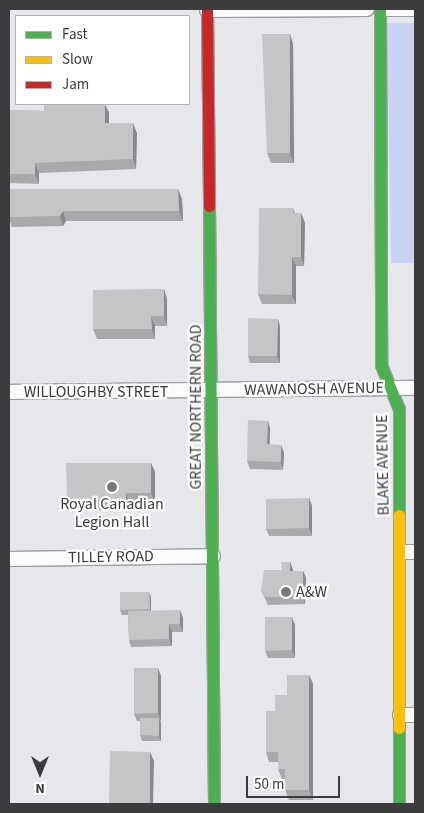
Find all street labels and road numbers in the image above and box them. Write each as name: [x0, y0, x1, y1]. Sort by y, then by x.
street label: GREAT NORTHERN ROAD: [186, 324, 206, 490]
street label: WAWANOSH AVENUE: [244, 378, 384, 400]
street label: WILLOUGHBY STREET: [24, 382, 168, 402]
street label: BLAKE AVENUE: [373, 414, 393, 516]
street label: TILLEY ROAD: [68, 547, 154, 567]

